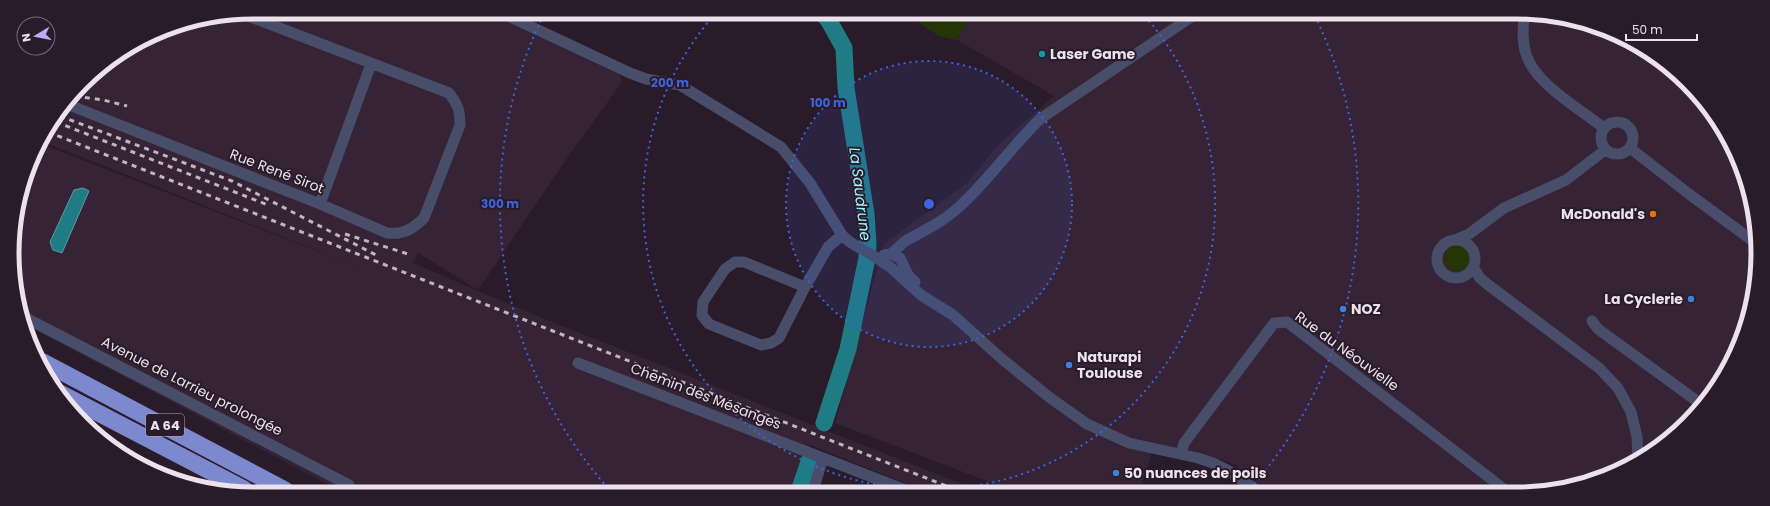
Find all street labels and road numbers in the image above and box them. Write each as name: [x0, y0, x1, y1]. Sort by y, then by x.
street label: Rue René Sirot: [227, 144, 327, 198]
street label: Rue du Néouvielle: [1291, 306, 1403, 396]
street label: Avenue de Larrieu prolongée: [98, 332, 286, 441]
street label: Chemin des Mésanges: [628, 358, 784, 434]
road number: A 64: [146, 414, 184, 436]

